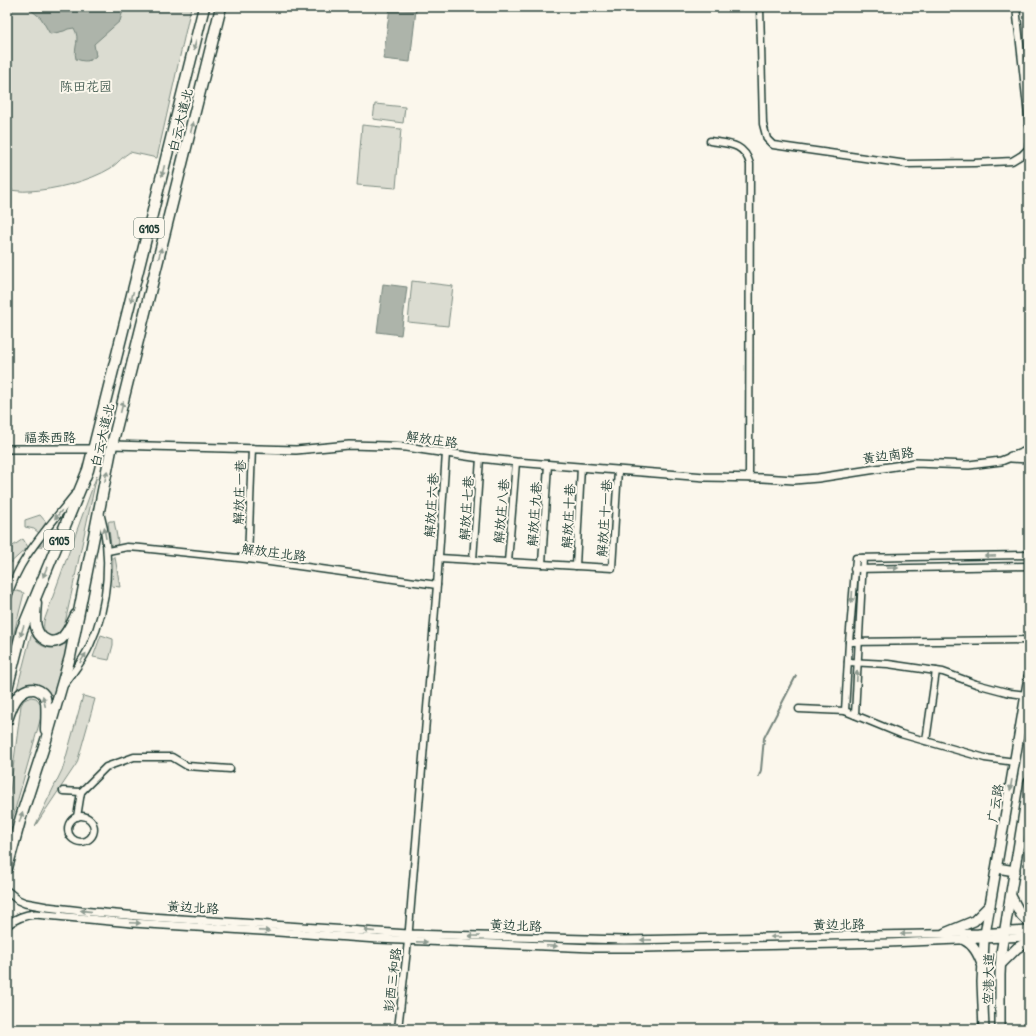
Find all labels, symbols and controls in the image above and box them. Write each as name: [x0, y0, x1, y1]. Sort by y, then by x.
one-way arrow: [191, 39, 197, 51]
park label: 陈田花园: [60, 77, 112, 95]
street label: 白云大道北: [163, 86, 197, 154]
one-way arrow: [189, 121, 195, 133]
one-way arrow: [160, 165, 166, 177]
road number: G105: [134, 218, 164, 238]
one-way arrow: [157, 247, 163, 259]
one-way arrow: [128, 291, 134, 303]
street label: 白云大道北: [86, 401, 118, 469]
one-way arrow: [119, 401, 125, 413]
street label: 解放庄路: [405, 426, 459, 452]
street label: 福泰西路: [24, 428, 76, 446]
street label: 黄边南路: [861, 442, 915, 468]
street label: 解放庄一巷: [229, 459, 249, 525]
one-way arrow: [103, 470, 109, 482]
street label: 解放庄六巷: [420, 472, 442, 538]
street label: 解放庄七巷: [455, 475, 477, 541]
street label: 解放庄八巷: [489, 478, 513, 544]
street label: 解放庄十一巷: [592, 478, 616, 558]
street label: 解放庄九巷: [523, 481, 545, 547]
street label: 解放庄十巷: [557, 483, 579, 549]
one-way arrow: [54, 510, 63, 521]
one-way arrow: [102, 527, 108, 539]
road number: G105: [44, 530, 74, 550]
street label: 解放庄北路: [241, 539, 307, 565]
one-way arrow: [984, 552, 996, 559]
one-way arrow: [887, 565, 899, 572]
one-way arrow: [42, 566, 49, 578]
one-way arrow: [849, 591, 856, 603]
one-way arrow: [19, 626, 25, 638]
one-way arrow: [79, 652, 86, 664]
one-way arrow: [854, 669, 860, 682]
one-way arrow: [41, 695, 47, 707]
one-way arrow: [1008, 778, 1014, 791]
street label: 广云路: [983, 782, 1007, 824]
one-way arrow: [18, 811, 24, 823]
street label: 黄边北路: [167, 897, 219, 917]
one-way arrow: [80, 908, 92, 915]
street label: 黄边北路: [490, 915, 542, 935]
street label: 黄边北路: [813, 915, 865, 933]
one-way arrow: [129, 920, 141, 927]
one-way arrow: [258, 928, 271, 934]
one-way arrow: [363, 928, 375, 935]
one-way arrow: [900, 931, 912, 938]
one-way arrow: [468, 932, 480, 939]
one-way arrow: [769, 934, 782, 940]
one-way arrow: [639, 937, 652, 943]
one-way arrow: [416, 938, 428, 945]
one-way arrow: [546, 943, 558, 950]
street label: 彭西三和路: [379, 947, 405, 1013]
street label: 空港大道: [979, 953, 997, 1005]

